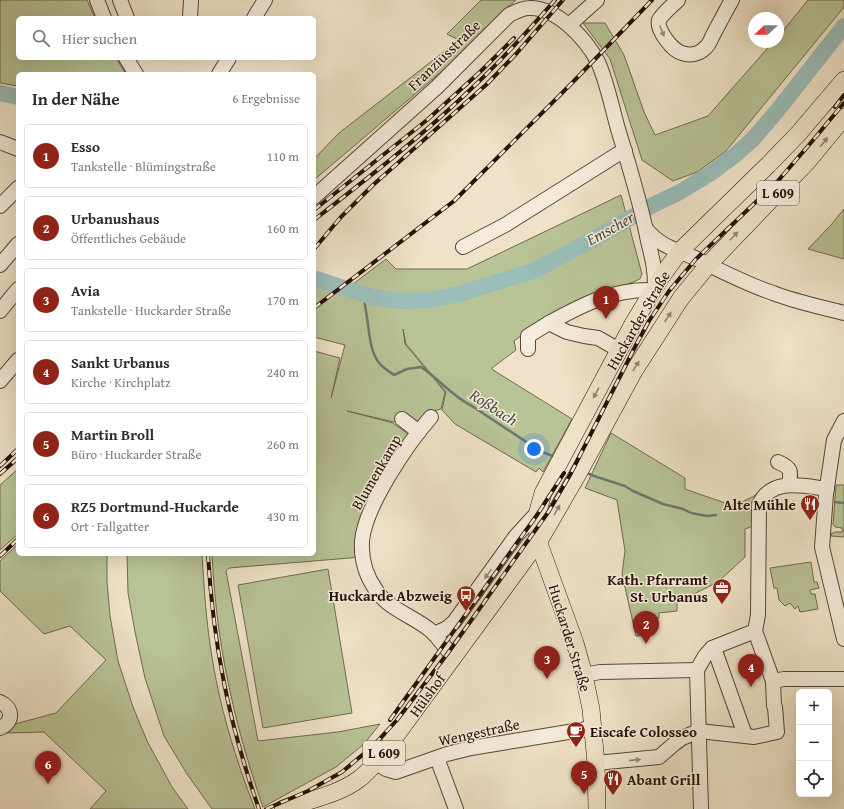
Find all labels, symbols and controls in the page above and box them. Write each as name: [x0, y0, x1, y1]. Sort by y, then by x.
north arrow: [748, 12, 784, 48]
street label: Franziusstraße: [403, 15, 485, 95]
search box: [16, 16, 316, 60]
one-way arrow: [659, 25, 665, 37]
icon: search: [30, 27, 52, 49]
text: Hier suchen: [62, 28, 137, 49]
text: In der Nähe: [32, 86, 120, 111]
text: 6 Ergebnisse: [232, 89, 300, 108]
text: Esso: [71, 136, 100, 157]
one-way arrow: [819, 136, 828, 147]
text: 1: [43, 147, 49, 166]
text: 110 m: [267, 147, 299, 166]
text: Tankstelle · Blümingstraße: [71, 157, 216, 176]
road number: L 609: [757, 181, 799, 205]
water label: Emscher: [581, 204, 639, 252]
text: Urbanushaus: [71, 208, 159, 229]
text: 2: [43, 219, 49, 238]
text: 160 m: [267, 219, 299, 238]
text: Öffentliches Gebäude: [71, 229, 186, 248]
one-way arrow: [730, 231, 739, 241]
street label: Huckarder Straße: [601, 267, 675, 373]
text: Avia: [71, 280, 100, 301]
pin: 1: [593, 286, 619, 319]
text: 3: [43, 291, 49, 310]
text: 170 m: [267, 291, 299, 310]
text: Tankstelle · Huckarder Straße: [71, 301, 231, 320]
one-way arrow: [664, 312, 672, 322]
text: Sankt Urbanus: [71, 352, 170, 373]
one-way arrow: [633, 360, 640, 372]
text: 4: [43, 363, 49, 382]
text: 240 m: [267, 363, 299, 382]
text: Kirche · Kirchplatz: [71, 373, 171, 392]
water label: Roßbach: [464, 382, 523, 431]
one-way arrow: [593, 388, 599, 399]
text: Martin Broll: [71, 424, 154, 445]
street label: Blumenkamp: [346, 431, 406, 513]
text: 5: [43, 435, 49, 454]
text: 260 m: [267, 435, 299, 454]
your location: [524, 439, 544, 459]
text: Büro · Huckarder Straße: [71, 445, 202, 464]
restaurant icon: Alte Mühle: [799, 493, 821, 521]
place label: Alte Mühle: [723, 494, 796, 515]
text: RZ5 Dortmund-Huckarde: [71, 496, 239, 517]
one-way arrow: [554, 504, 561, 516]
text: 6: [43, 507, 49, 526]
text: 430 m: [267, 507, 299, 526]
text: Ort · Fallgatter: [71, 517, 149, 536]
one-way arrow: [485, 569, 493, 579]
place label: Kath. Pfarramt St. Urbanus: [607, 569, 708, 607]
office icon: Kath. Pfarramt St. Urbanus: [711, 577, 733, 605]
street label: Huckarder Straße: [544, 582, 596, 694]
bus stop icon: Huckarde Abzweig: [455, 584, 477, 612]
place label: Huckarde Abzweig: [329, 585, 452, 606]
pin: 2: [633, 611, 659, 644]
pin: 3: [534, 646, 560, 679]
pin: 4: [738, 654, 764, 687]
street label: Hülshof: [404, 667, 451, 721]
map controls: [796, 689, 832, 797]
button: +: [796, 689, 832, 725]
street label: Wengestraße: [437, 713, 521, 751]
cafe icon: Eiscafe Colosseo: [565, 720, 587, 748]
place label: Eiscafe Colosseo: [590, 721, 697, 742]
button: −: [796, 725, 832, 761]
road number: L 609: [363, 741, 405, 765]
pin: 6: [35, 751, 61, 784]
one-way arrow: [629, 757, 641, 763]
pin: 5: [571, 761, 597, 794]
button: locate: [796, 761, 832, 797]
restaurant icon: Abant Grill: [602, 768, 624, 796]
place label: Abant Grill: [627, 769, 701, 790]

